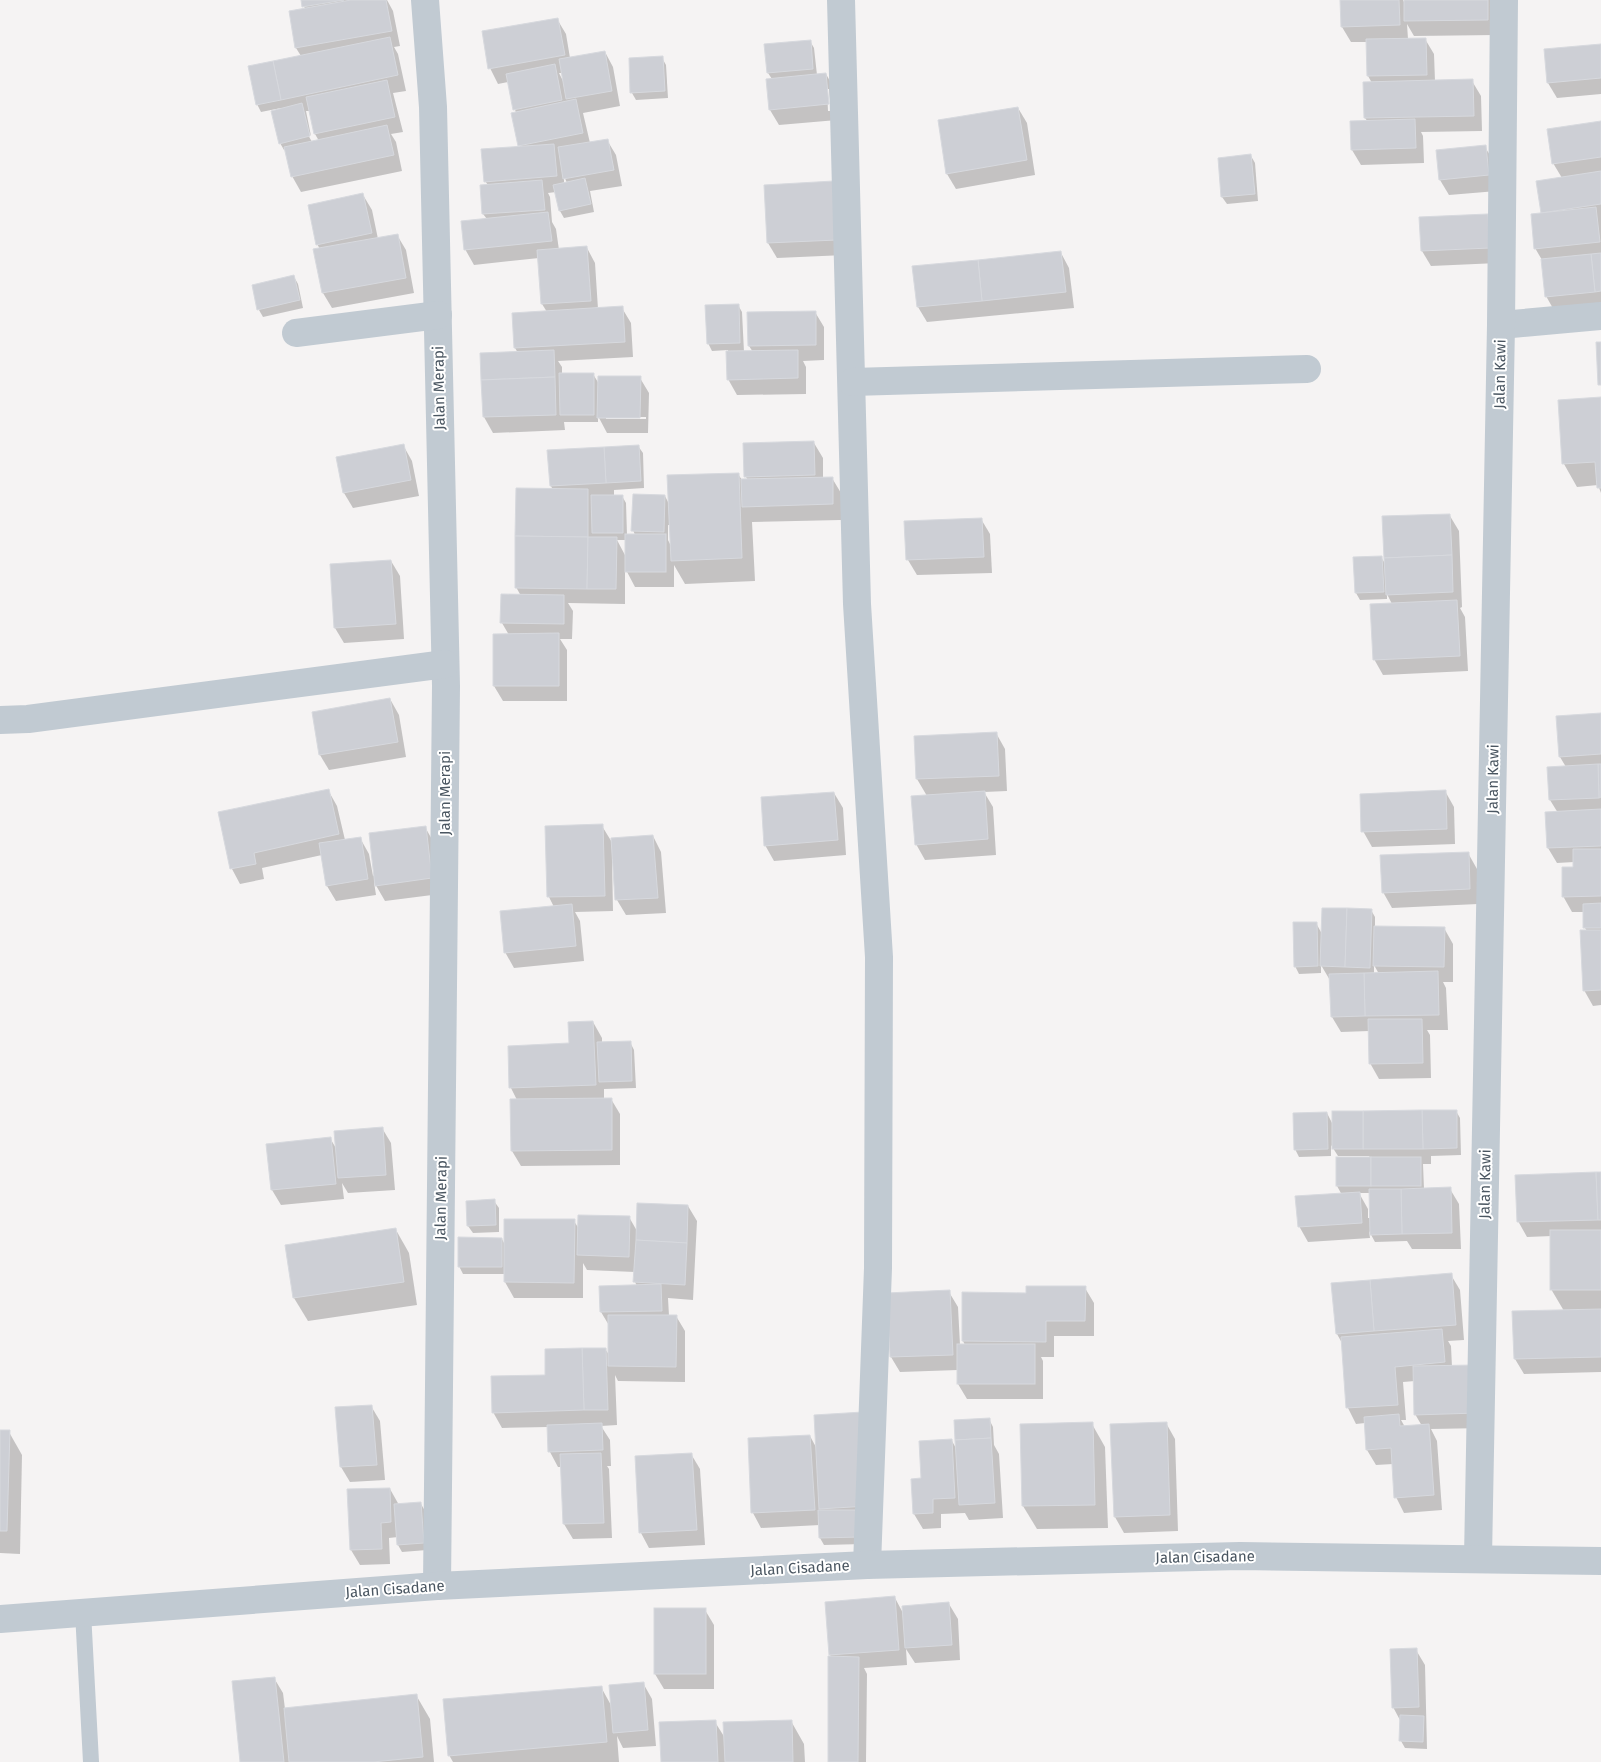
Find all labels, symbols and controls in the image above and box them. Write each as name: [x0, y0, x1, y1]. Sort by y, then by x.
street label: Jalan Kawi: [1490, 339, 1510, 409]
street label: Jalan Merapi: [429, 346, 449, 430]
street label: Jalan Kawi: [1483, 744, 1503, 814]
street label: Jalan Merapi: [436, 751, 454, 835]
street label: Jalan Kawi: [1475, 1149, 1495, 1219]
street label: Jalan Merapi: [431, 1156, 451, 1240]
street label: Jalan Cisadane: [1155, 1547, 1255, 1567]
street label: Jalan Cisadane: [750, 1556, 850, 1580]
street label: Jalan Cisadane: [345, 1577, 445, 1601]

